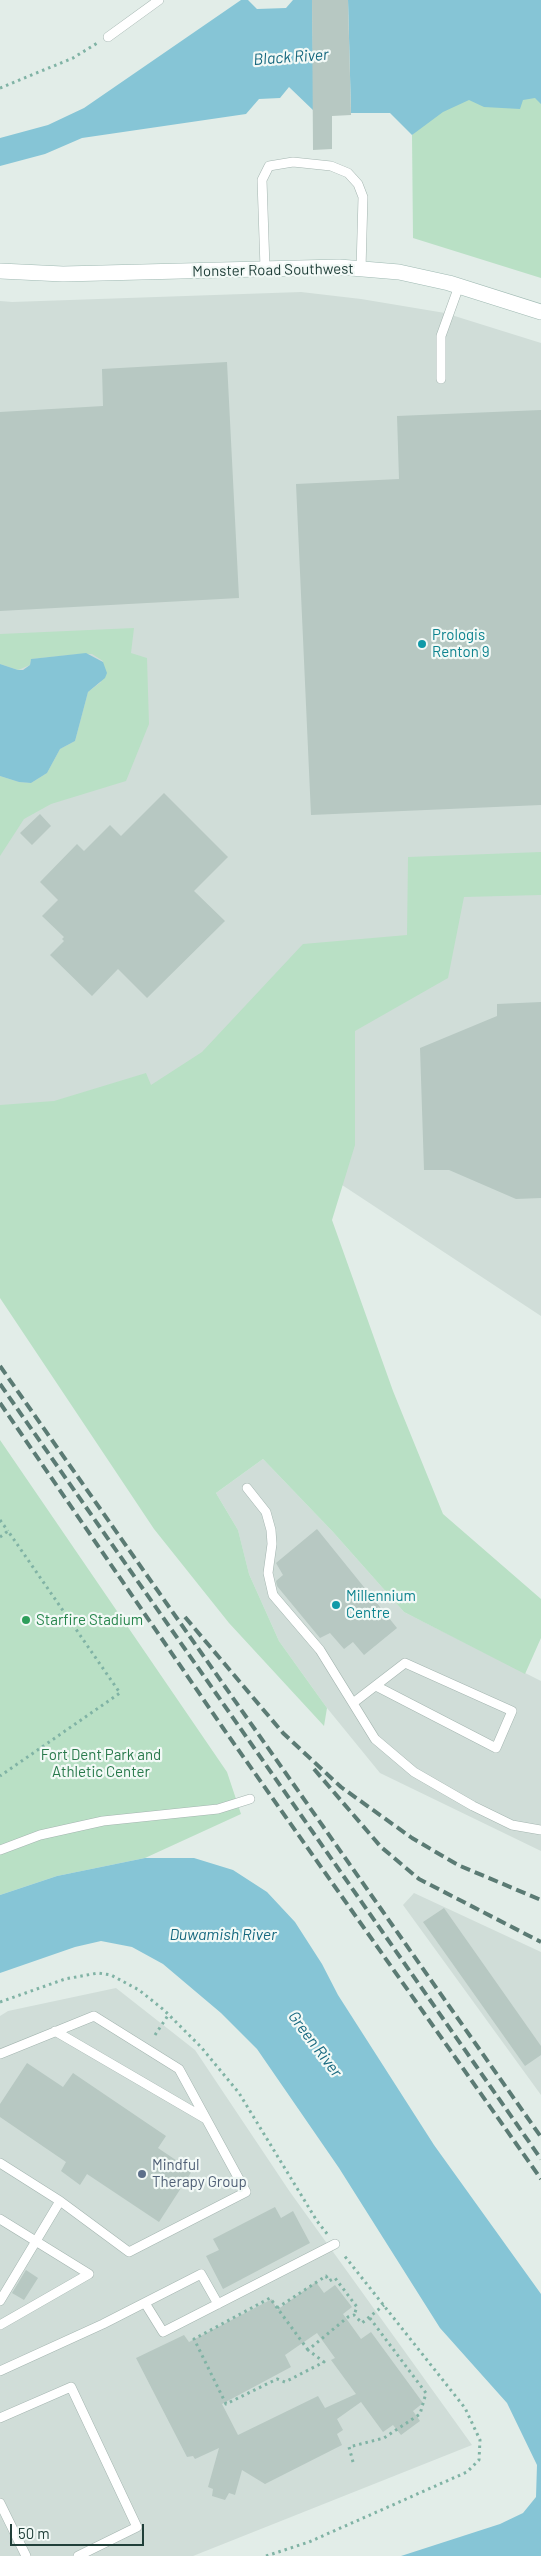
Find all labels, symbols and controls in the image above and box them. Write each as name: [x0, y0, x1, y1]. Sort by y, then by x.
water label: Black River: [253, 45, 329, 69]
street label: Monster Road Southwest: [192, 260, 354, 280]
place label: Prologis Renton 9: [432, 626, 490, 661]
marker: Prologis Renton 9: [416, 638, 428, 650]
place label: Millennium Centre: [346, 1587, 416, 1622]
marker: Millennium Centre: [330, 1599, 342, 1611]
place label: Starfire Stadium: [36, 1611, 143, 1629]
marker: Starfire Stadium: [20, 1614, 32, 1626]
park label: Fort Dent Park and Athletic Center: [41, 1746, 161, 1781]
water label: Duwamish River: [169, 1925, 277, 1945]
water label: Green River: [284, 2007, 346, 2081]
place label: Mindful Therapy Group: [152, 2156, 247, 2191]
marker: Mindful Therapy Group: [136, 2168, 148, 2180]
scale bar: [12, 2514, 146, 2546]
text: 50 m: [18, 2524, 50, 2542]

